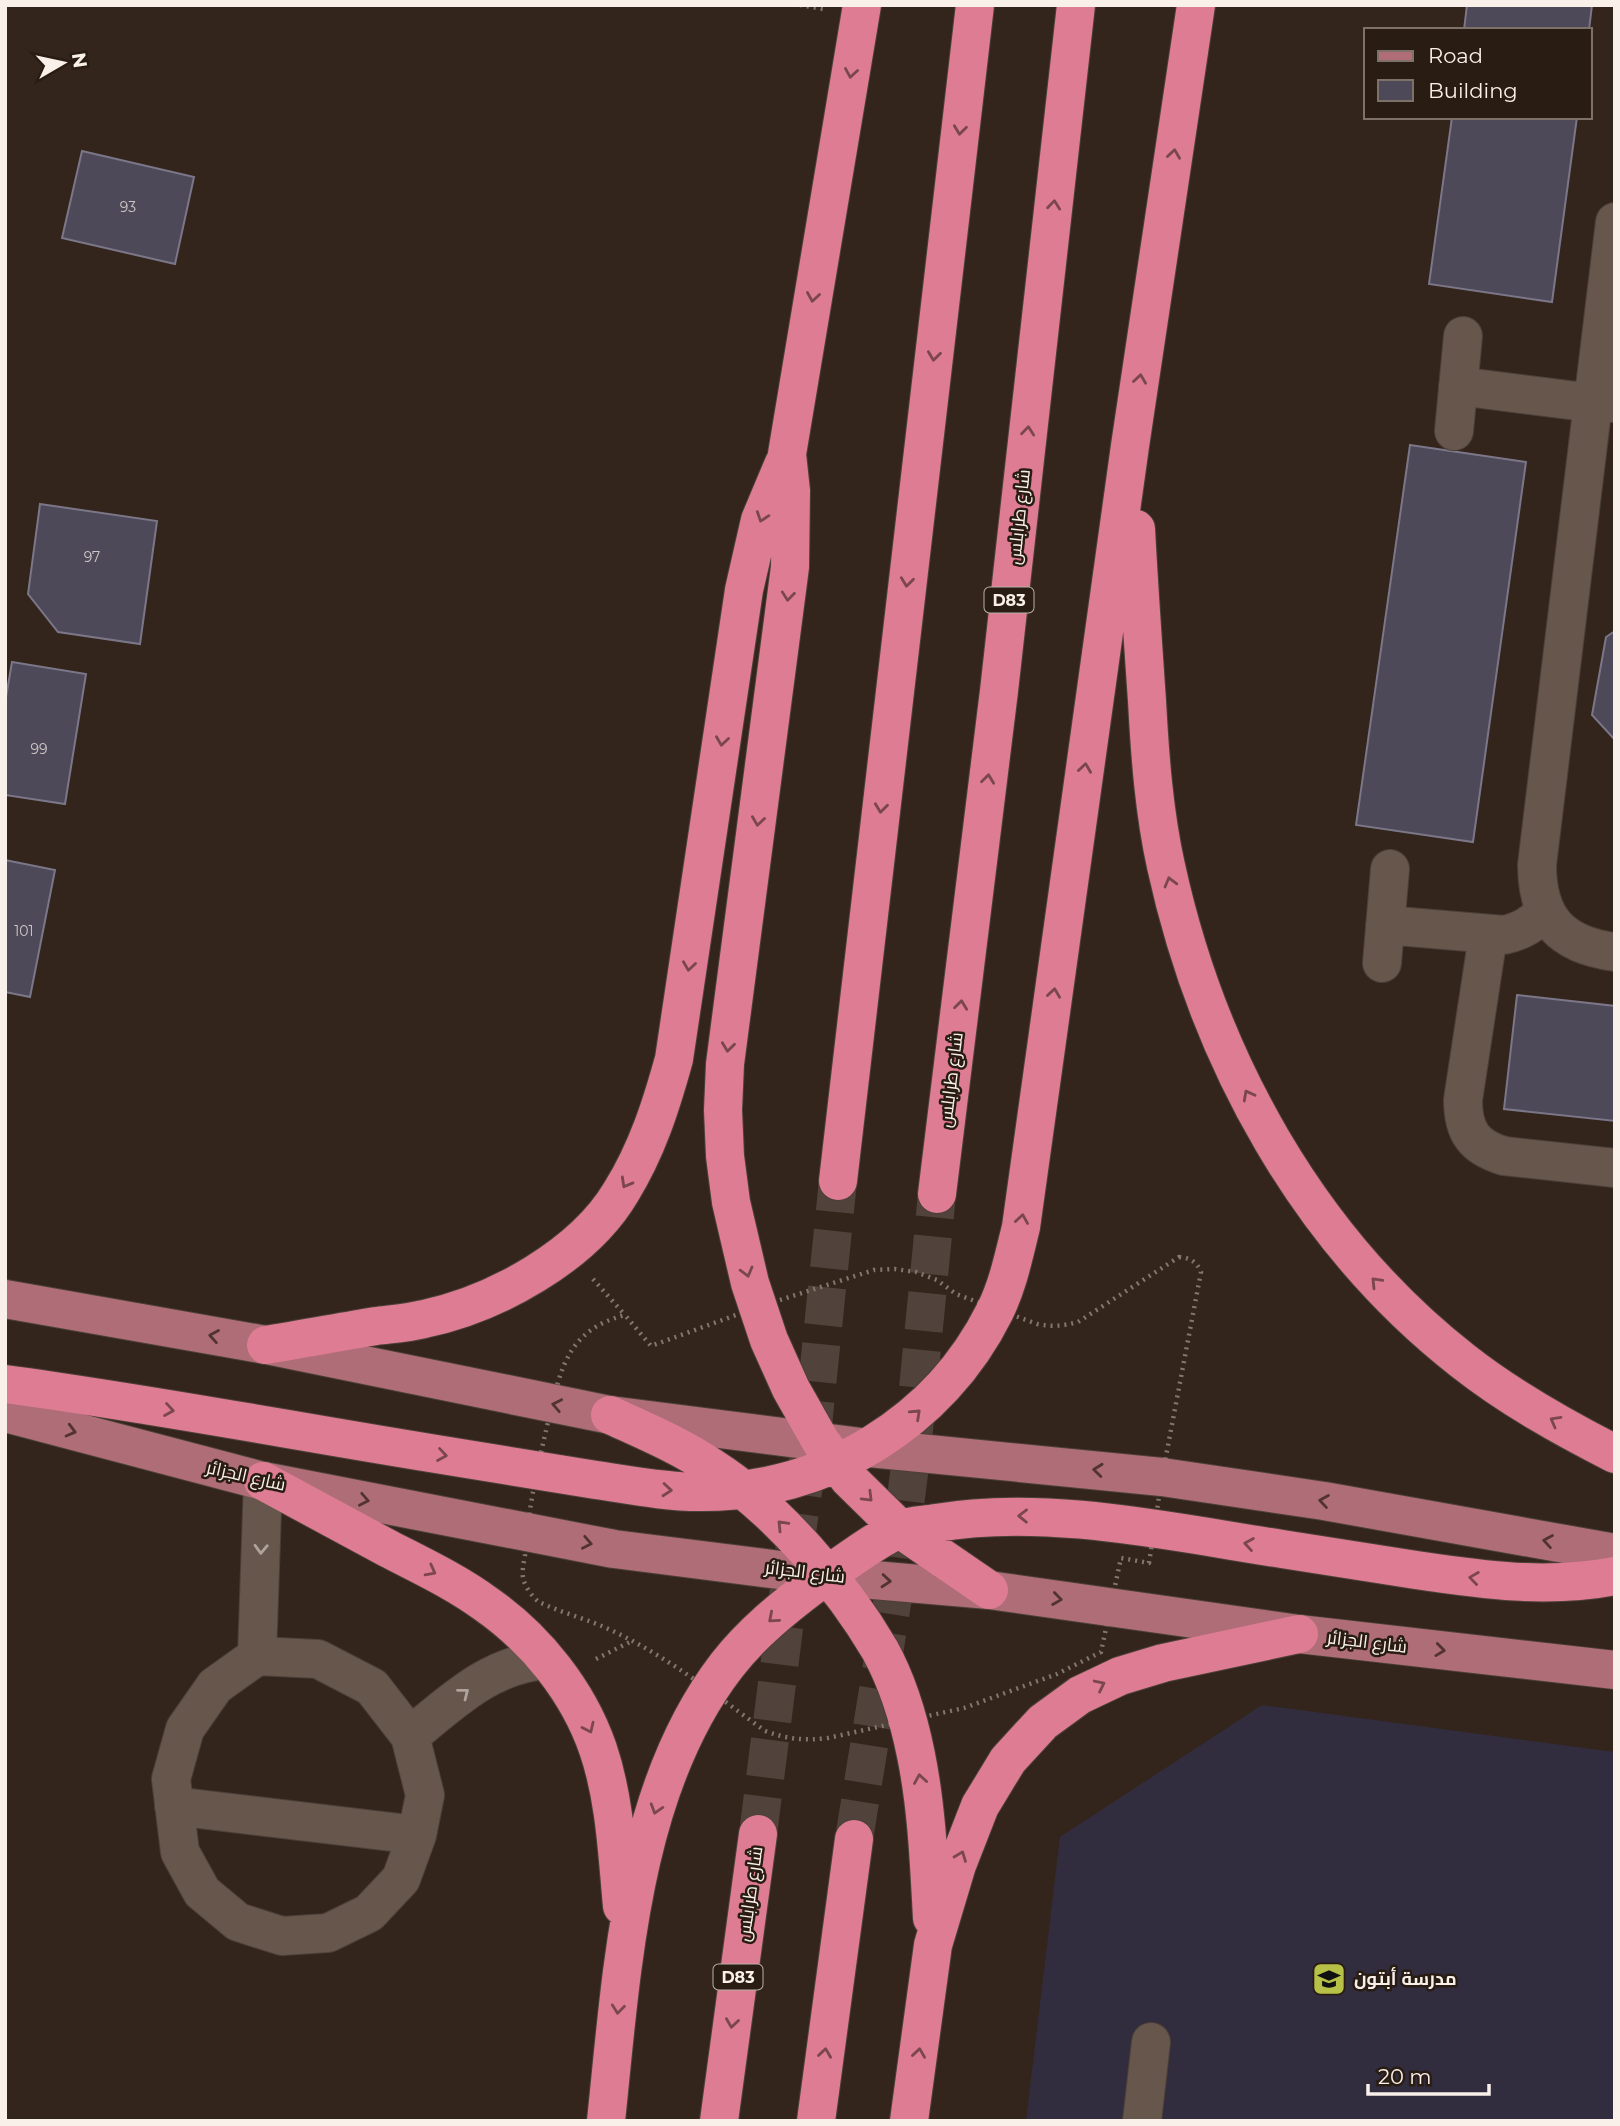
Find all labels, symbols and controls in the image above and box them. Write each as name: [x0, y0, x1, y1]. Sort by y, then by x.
north arrow: [28, 28, 98, 98]
legend: [1364, 28, 1592, 119]
text: Road: [1428, 43, 1483, 68]
text: N: [67, 51, 92, 70]
one-way arrow: [844, 67, 859, 78]
text: Building: [1428, 78, 1518, 103]
one-way arrow: [952, 124, 967, 136]
one-way arrow: [1166, 148, 1181, 160]
house number: 93: [120, 198, 136, 216]
one-way arrow: [1046, 199, 1061, 210]
one-way arrow: [807, 291, 822, 303]
one-way arrow: [926, 350, 941, 362]
one-way arrow: [1133, 373, 1148, 385]
one-way arrow: [1021, 426, 1036, 437]
street label: شارع طرابلس: [1003, 468, 1036, 566]
one-way arrow: [756, 511, 770, 523]
house number: 97: [84, 548, 100, 566]
one-way arrow: [900, 576, 915, 588]
road number: D83: [984, 587, 1034, 612]
one-way arrow: [780, 590, 795, 601]
one-way arrow: [714, 735, 729, 747]
house number: 99: [30, 740, 48, 758]
one-way arrow: [1078, 762, 1093, 774]
one-way arrow: [981, 773, 996, 785]
one-way arrow: [874, 802, 889, 814]
one-way arrow: [750, 815, 765, 827]
one-way arrow: [1164, 877, 1178, 889]
house number: 101: [14, 922, 34, 940]
one-way arrow: [682, 960, 697, 972]
one-way arrow: [1046, 987, 1061, 999]
one-way arrow: [953, 999, 968, 1011]
street label: شارع طرابلس: [934, 1031, 969, 1129]
one-way arrow: [720, 1041, 735, 1053]
one-way arrow: [1242, 1090, 1256, 1103]
one-way arrow: [621, 1176, 634, 1188]
one-way arrow: [1014, 1213, 1029, 1224]
one-way arrow: [739, 1266, 753, 1278]
one-way arrow: [1372, 1277, 1385, 1290]
one-way arrow: [208, 1329, 220, 1344]
one-way arrow: [551, 1399, 563, 1414]
one-way arrow: [163, 1402, 175, 1417]
one-way arrow: [908, 1410, 921, 1422]
one-way arrow: [1549, 1416, 1562, 1429]
one-way arrow: [65, 1423, 77, 1437]
one-way arrow: [436, 1447, 448, 1462]
street label: شارع الجزائر: [203, 1456, 288, 1497]
one-way arrow: [1092, 1463, 1104, 1478]
one-way arrow: [662, 1482, 673, 1497]
one-way arrow: [859, 1489, 872, 1502]
one-way arrow: [358, 1492, 370, 1507]
one-way arrow: [1318, 1494, 1329, 1509]
one-way arrow: [1018, 1508, 1028, 1524]
one-way arrow: [777, 1520, 790, 1533]
one-way arrow: [1542, 1534, 1553, 1549]
one-way arrow: [581, 1535, 593, 1550]
one-way arrow: [1243, 1537, 1255, 1552]
one-way arrow: [253, 1544, 268, 1555]
street label: شارع الجزائر: [763, 1556, 846, 1589]
one-way arrow: [424, 1563, 436, 1576]
one-way arrow: [1468, 1571, 1480, 1586]
one-way arrow: [881, 1573, 892, 1588]
one-way arrow: [1051, 1591, 1062, 1606]
one-way arrow: [768, 1610, 781, 1622]
street label: شارع الجزائر: [1325, 1626, 1408, 1659]
one-way arrow: [1434, 1643, 1445, 1658]
one-way arrow: [1093, 1680, 1105, 1694]
one-way arrow: [456, 1689, 468, 1702]
one-way arrow: [581, 1721, 595, 1733]
one-way arrow: [913, 1773, 928, 1785]
one-way arrow: [649, 1802, 664, 1814]
street label: شارع طرابلس: [732, 1845, 769, 1943]
one-way arrow: [952, 1851, 966, 1863]
school or university icon: مدرسة أبتون: [1310, 1960, 1348, 1998]
road number: D83: [714, 1965, 762, 1990]
place label: مدرسة أبتون: [1354, 1966, 1457, 1990]
one-way arrow: [611, 2004, 626, 2015]
one-way arrow: [725, 2017, 740, 2029]
one-way arrow: [817, 2047, 832, 2059]
one-way arrow: [911, 2047, 926, 2059]
scale bar: [1368, 2052, 1489, 2096]
text: 20 m: [1378, 2064, 1432, 2089]

